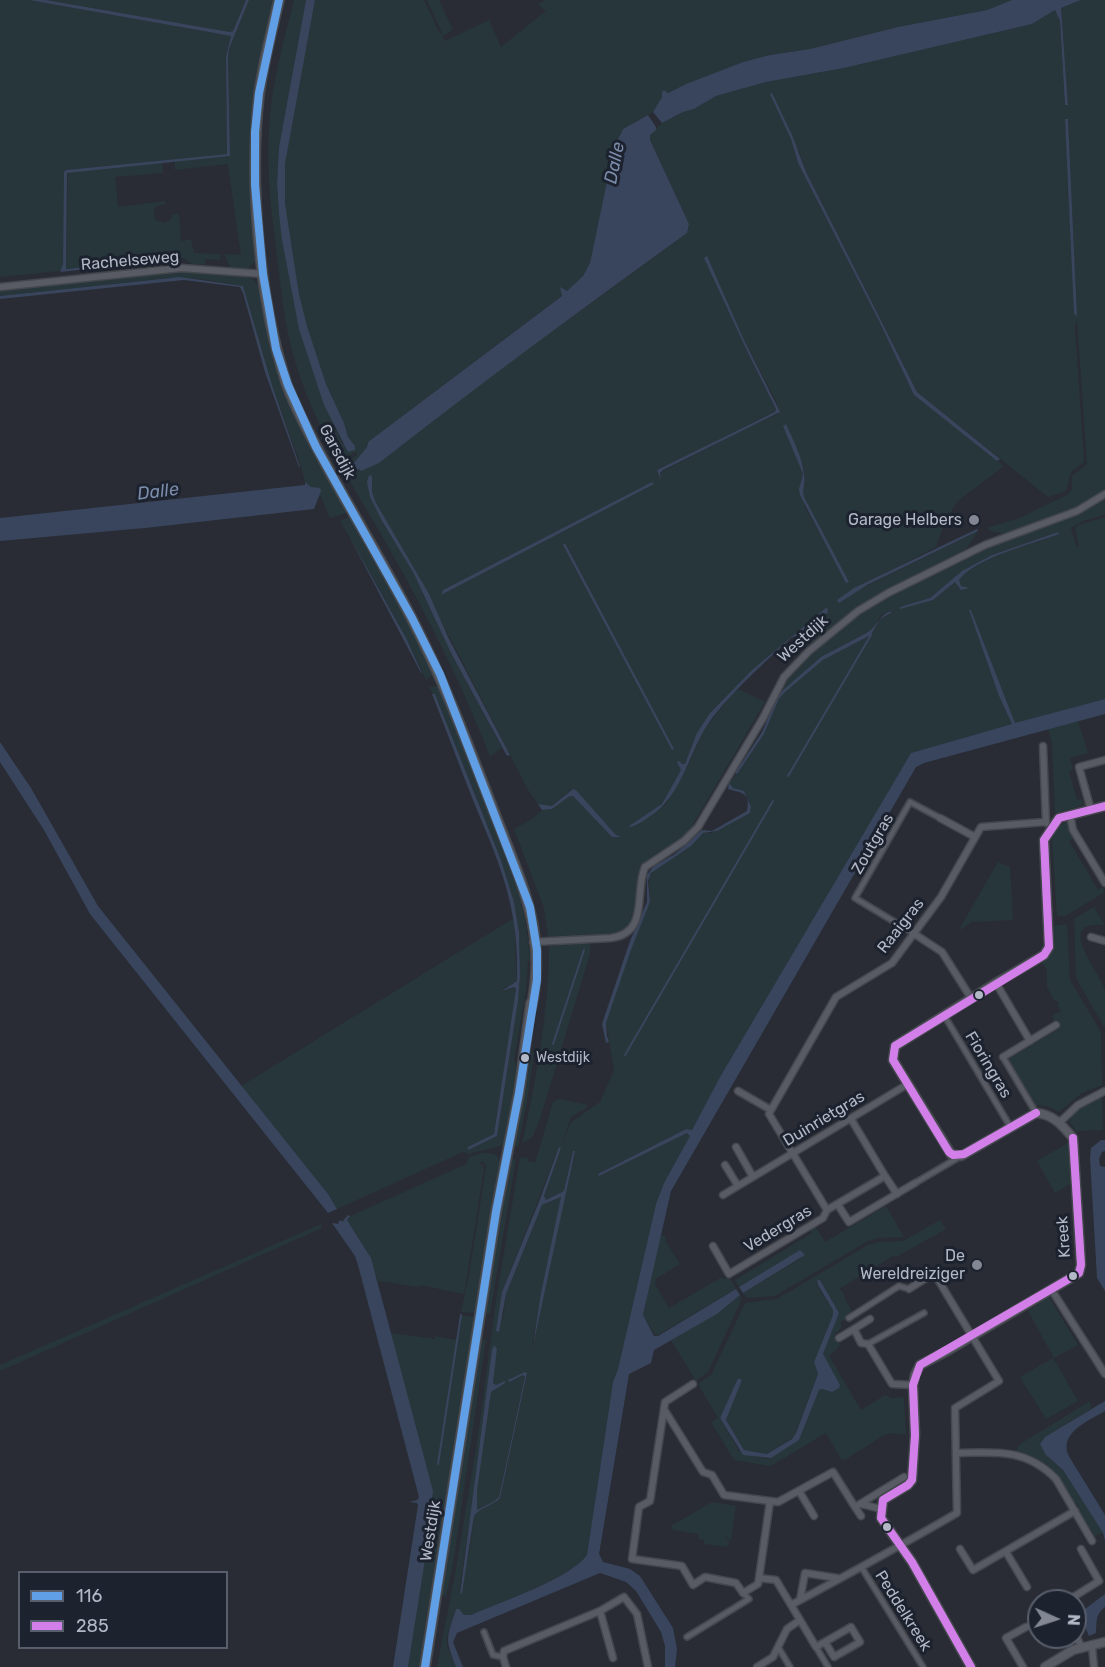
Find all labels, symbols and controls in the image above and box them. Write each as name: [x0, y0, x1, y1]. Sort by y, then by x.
water label: Dalle: [600, 140, 630, 186]
street label: Rachelseweg: [80, 247, 180, 275]
street label: Garsdijk: [315, 421, 359, 483]
water label: Dalle: [136, 479, 180, 505]
place label: Garage Helbers: [848, 510, 962, 530]
marker: Garage Helbers: [967, 513, 981, 527]
street label: Westdijk: [774, 611, 832, 667]
street label: Zoutgras: [848, 810, 898, 878]
street label: Raaigras: [874, 895, 928, 957]
unlabelled marker: [973, 989, 985, 1001]
street label: Fioringras: [961, 1028, 1015, 1102]
place label: Westdijk: [536, 1050, 590, 1066]
marker: Westdijk: [519, 1052, 531, 1064]
street label: Duinrietgras: [780, 1087, 868, 1151]
street label: Vedergras: [741, 1201, 815, 1257]
street label: Kreek: [1053, 1216, 1075, 1258]
place label: De Wereldreiziger: [860, 1246, 965, 1284]
marker: De Wereldreiziger: [970, 1258, 984, 1272]
unlabelled marker: [1067, 1270, 1079, 1282]
street label: Westdijk: [417, 1499, 445, 1563]
unlabelled marker: [881, 1521, 893, 1533]
street label: Peddelkreek: [871, 1567, 935, 1655]
legend: [18, 1571, 228, 1649]
text: 116: [76, 1585, 102, 1607]
north arrow: [1027, 1589, 1087, 1649]
text: N: [1064, 1614, 1083, 1626]
text: 285: [76, 1615, 109, 1637]

